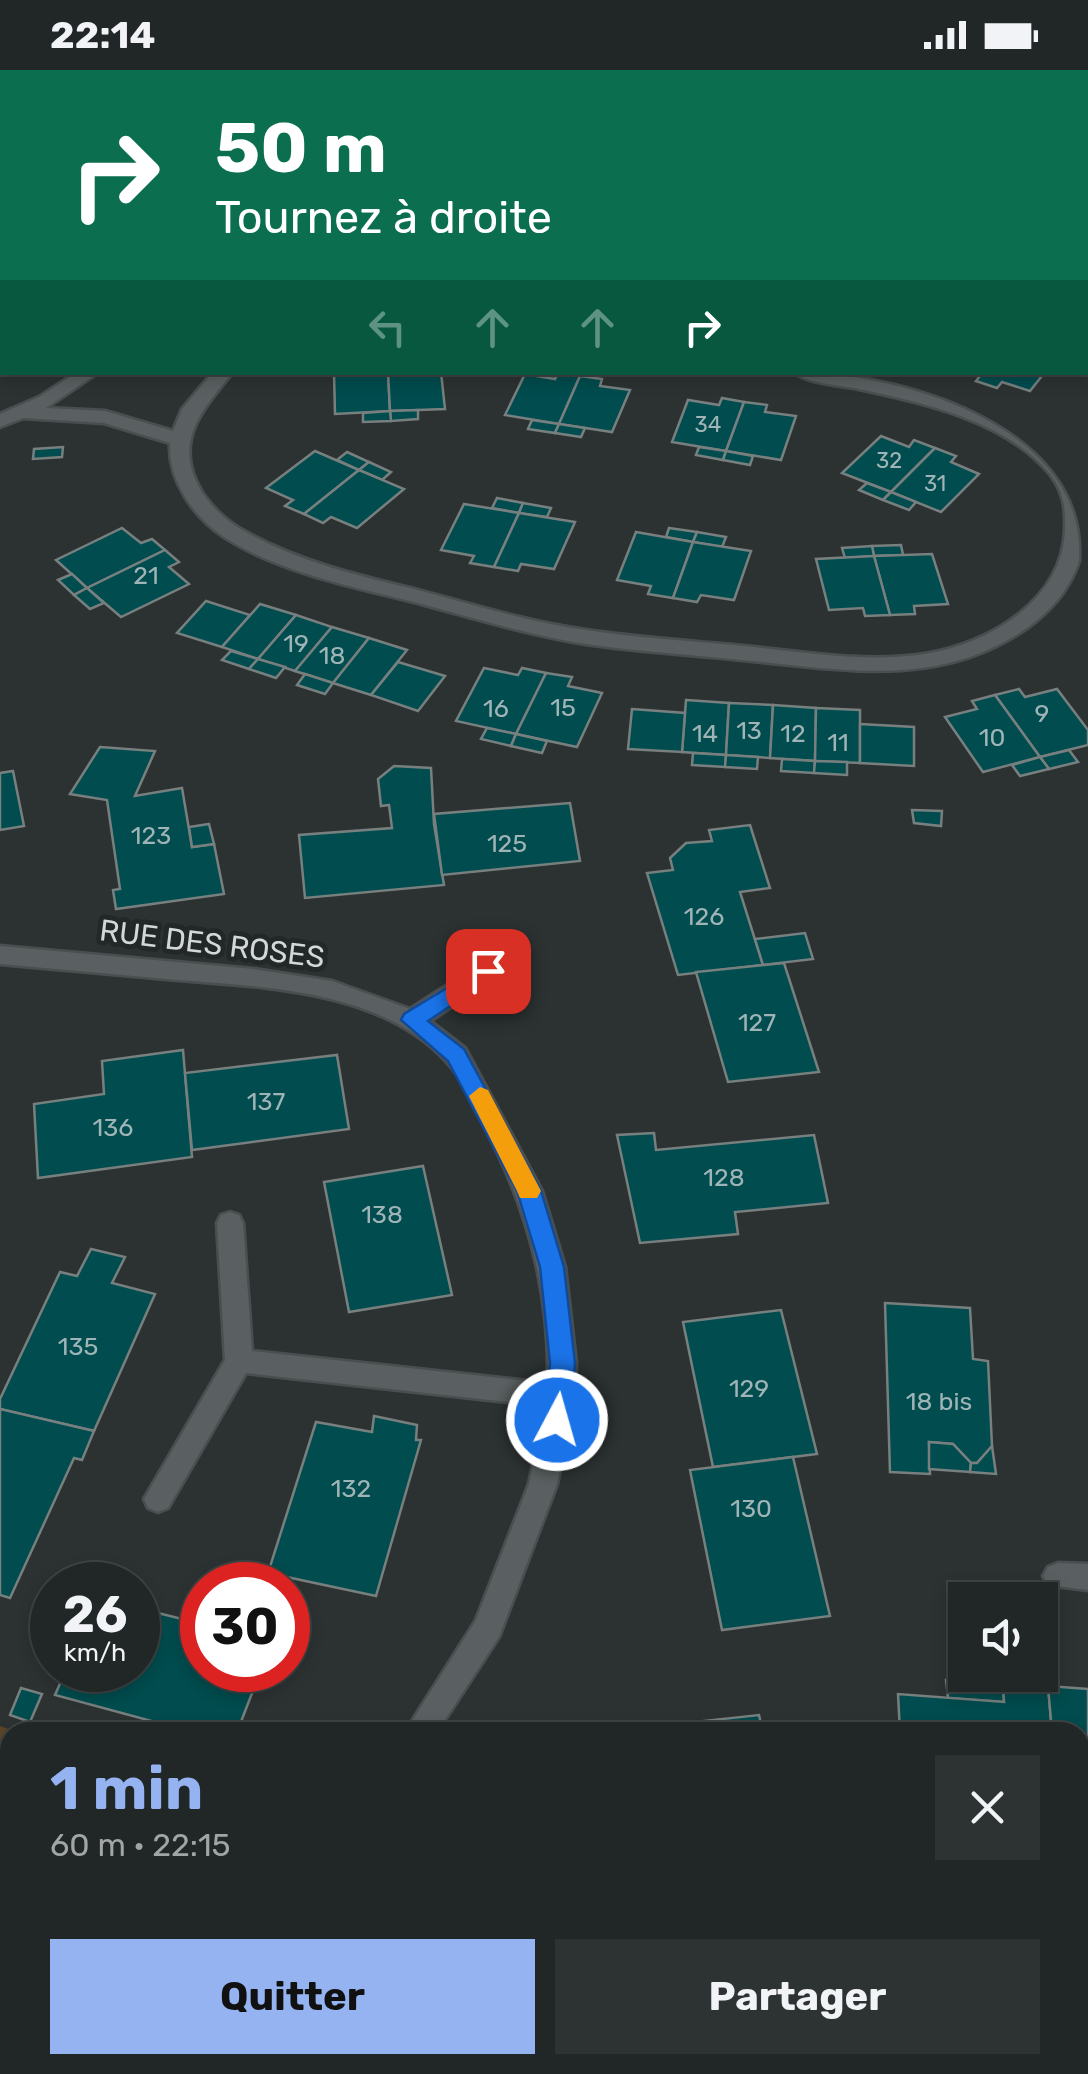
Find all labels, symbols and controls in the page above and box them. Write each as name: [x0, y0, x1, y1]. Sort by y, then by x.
text: 22:14: [50, 12, 155, 58]
text: 50 m: [215, 107, 387, 190]
icon: right: [50, 110, 180, 240]
text: Tournez à droite: [215, 191, 552, 244]
icon: left: [360, 300, 415, 355]
icon: ahead: [465, 300, 520, 355]
icon: ahead: [570, 300, 625, 355]
icon: right: [675, 300, 730, 355]
house number: 34: [695, 411, 721, 438]
house number: 32: [876, 447, 902, 474]
house number: 31: [924, 470, 946, 497]
house number: 21: [133, 561, 159, 590]
house number: 19: [283, 629, 309, 658]
house number: 18: [319, 641, 345, 670]
house number: 15: [550, 693, 576, 722]
house number: 16: [483, 694, 509, 723]
house number: 9: [1035, 699, 1049, 728]
house number: 13: [736, 716, 762, 745]
house number: 14: [692, 719, 718, 748]
house number: 12: [780, 719, 806, 748]
house number: 10: [979, 723, 1005, 752]
house number: 11: [827, 728, 849, 757]
house number: 123: [131, 821, 171, 850]
house number: 125: [487, 829, 527, 858]
house number: 126: [684, 902, 724, 931]
street label: RUE DES ROSES: [97, 912, 327, 976]
pin: [446, 929, 531, 1014]
icon: arrive: [461, 944, 516, 999]
house number: 127: [738, 1008, 776, 1037]
house number: 137: [247, 1087, 285, 1116]
house number: 136: [93, 1113, 133, 1142]
house number: 128: [703, 1163, 745, 1192]
house number: 138: [361, 1200, 403, 1229]
house number: 135: [58, 1332, 98, 1361]
position arrow: [505, 1368, 609, 1472]
house number: 129: [729, 1374, 769, 1403]
house number: 18 bis: [906, 1387, 972, 1416]
house number: 132: [331, 1474, 371, 1503]
house number: 130: [730, 1494, 772, 1523]
speed limit sign: 30: [180, 1562, 310, 1692]
map controls: [948, 1582, 1058, 1692]
button: sound: [948, 1582, 1058, 1692]
text: 26: [62, 1585, 128, 1645]
text: km/h: [64, 1638, 126, 1667]
text: 1 min: [50, 1753, 203, 1824]
button: close: [935, 1755, 1040, 1860]
text: 60 m · 22:15: [50, 1826, 231, 1864]
button: Quitter: [50, 1939, 535, 2054]
button: Partager: [555, 1939, 1040, 2054]

